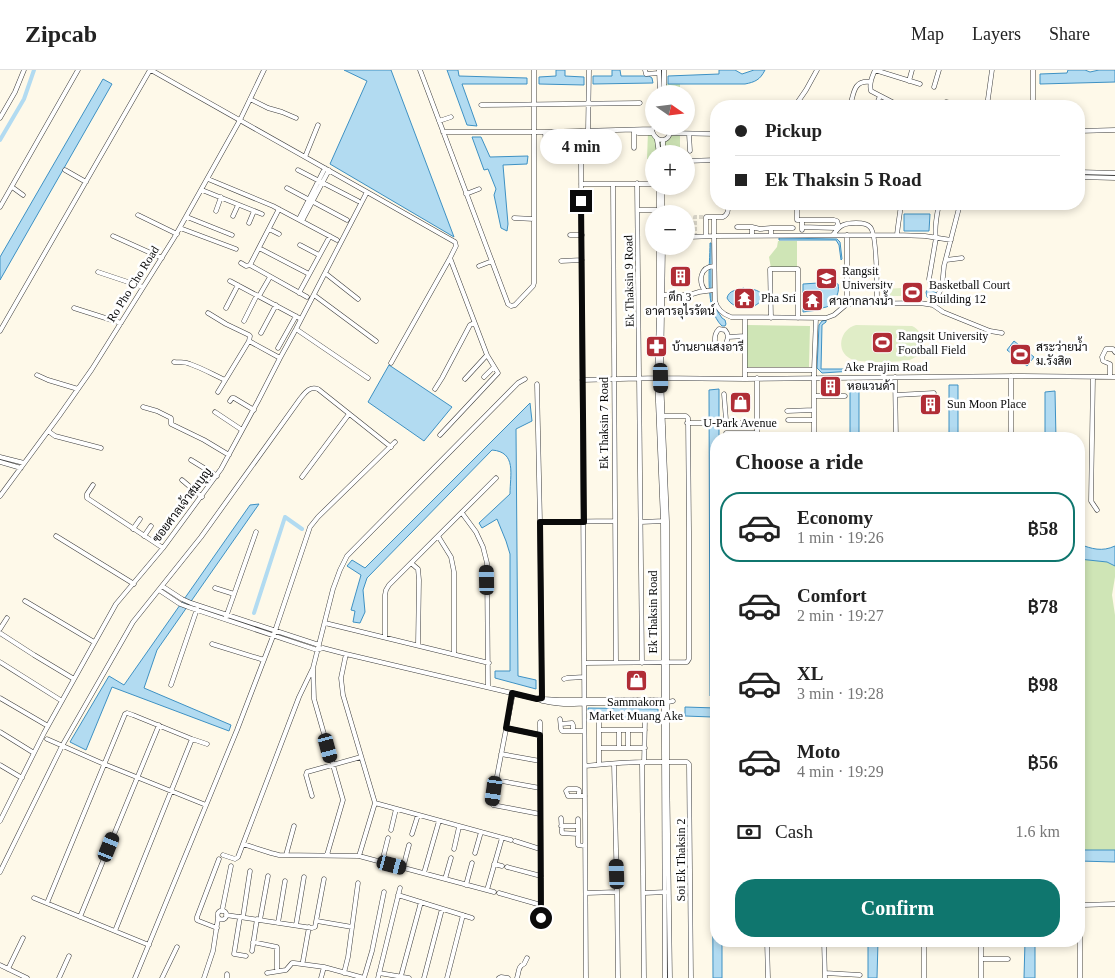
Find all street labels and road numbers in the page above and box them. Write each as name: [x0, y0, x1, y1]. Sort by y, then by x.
street label: Ek Thaksin 9 Road: [621, 235, 637, 327]
street label: Ro Pho Cho Road: [104, 243, 162, 325]
street label: Ake Prajim Road: [844, 360, 928, 374]
street label: Ek Thaksin 7 Road: [597, 377, 611, 469]
street label: ซอยศาลเจ้าสมบุญ: [149, 465, 216, 546]
street label: Ek Thaksin Road: [646, 570, 660, 654]
street label: Soi Ek Thaksin 2: [674, 819, 688, 901]

